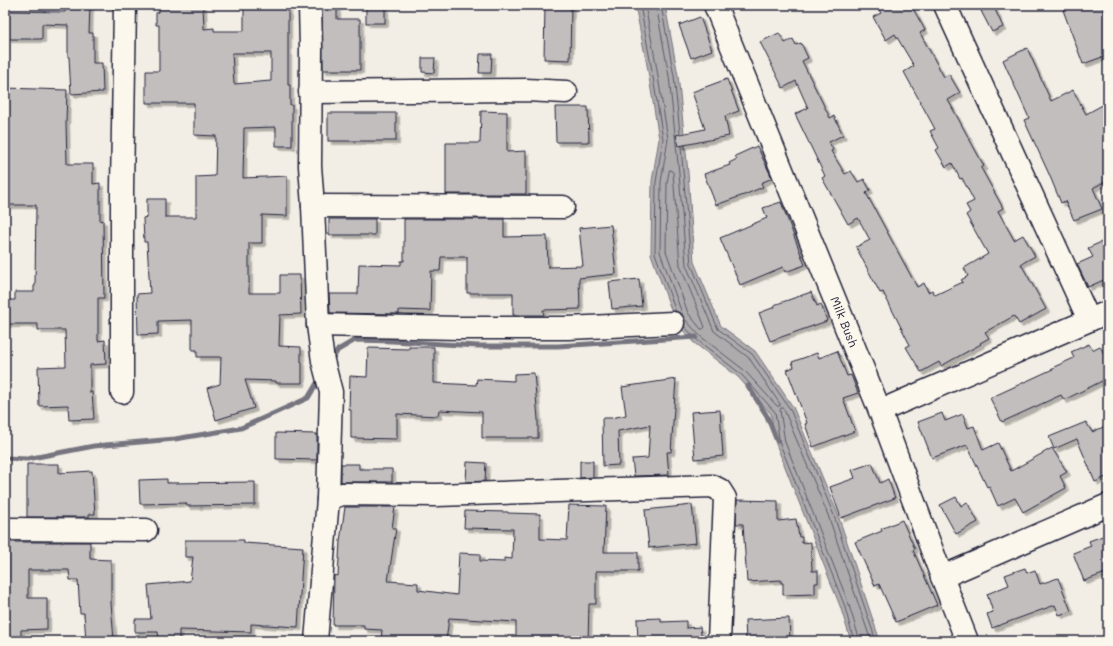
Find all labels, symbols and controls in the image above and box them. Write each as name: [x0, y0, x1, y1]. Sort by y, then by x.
street label: Milk Bush: [827, 294, 862, 349]

